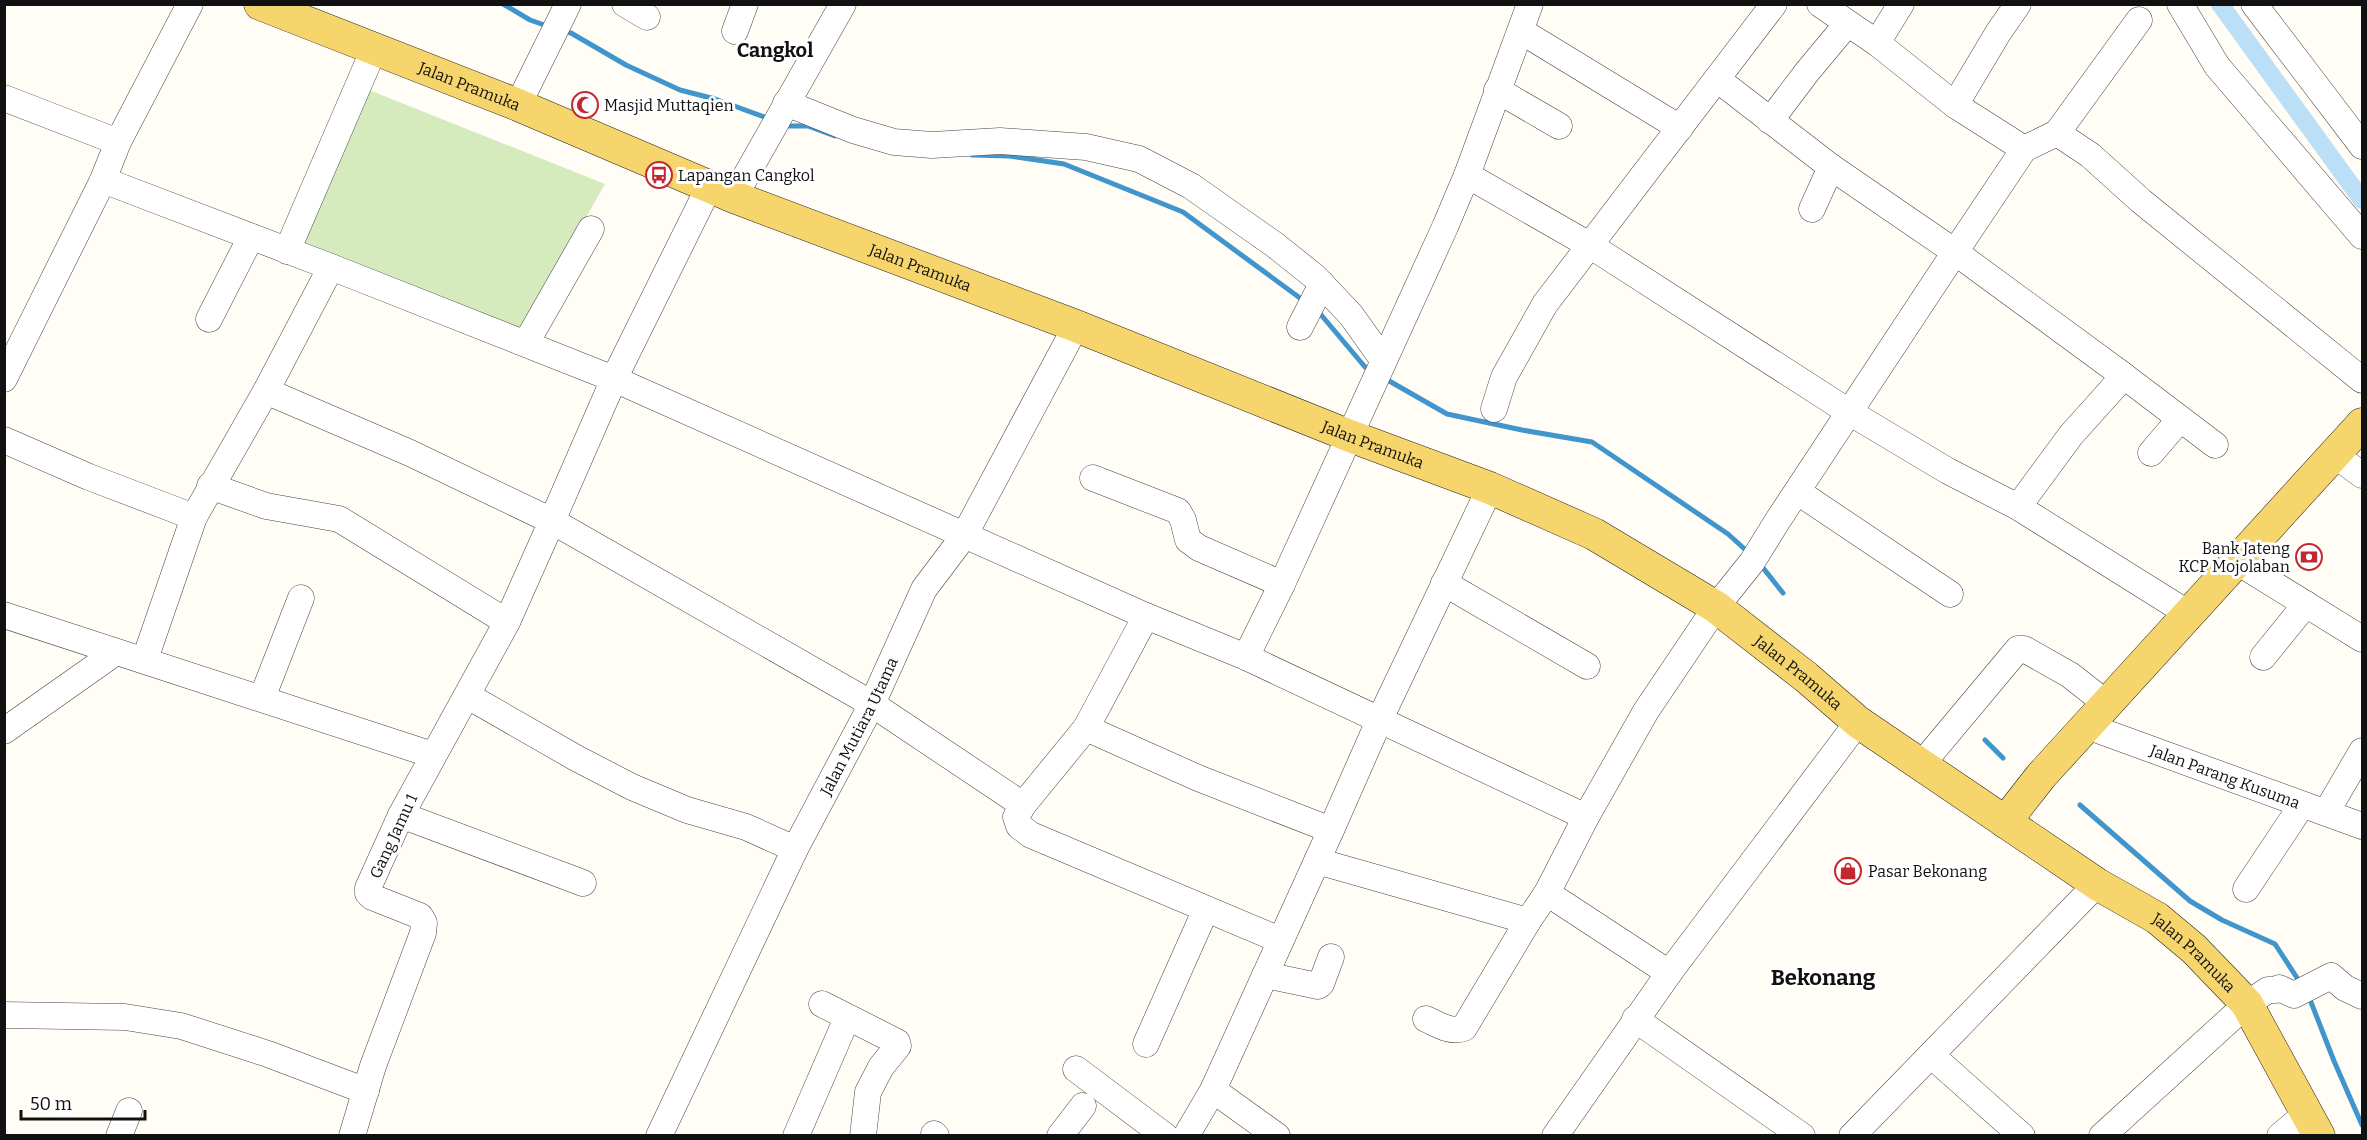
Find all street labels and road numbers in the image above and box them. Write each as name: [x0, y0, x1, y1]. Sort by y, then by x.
street label: Jalan Pramuka: [415, 58, 523, 115]
street label: Jalan Pramuka: [866, 240, 974, 296]
street label: Jalan Pramuka: [1318, 416, 1427, 473]
street label: Jalan Pramuka: [1750, 631, 1846, 714]
street label: Jalan Mutiara Utama: [816, 654, 902, 800]
street label: Jalan Parang Kusuma: [2146, 740, 2303, 813]
street label: Gang Jamu 1: [366, 790, 422, 882]
street label: Jalan Pramuka: [2148, 908, 2240, 997]

